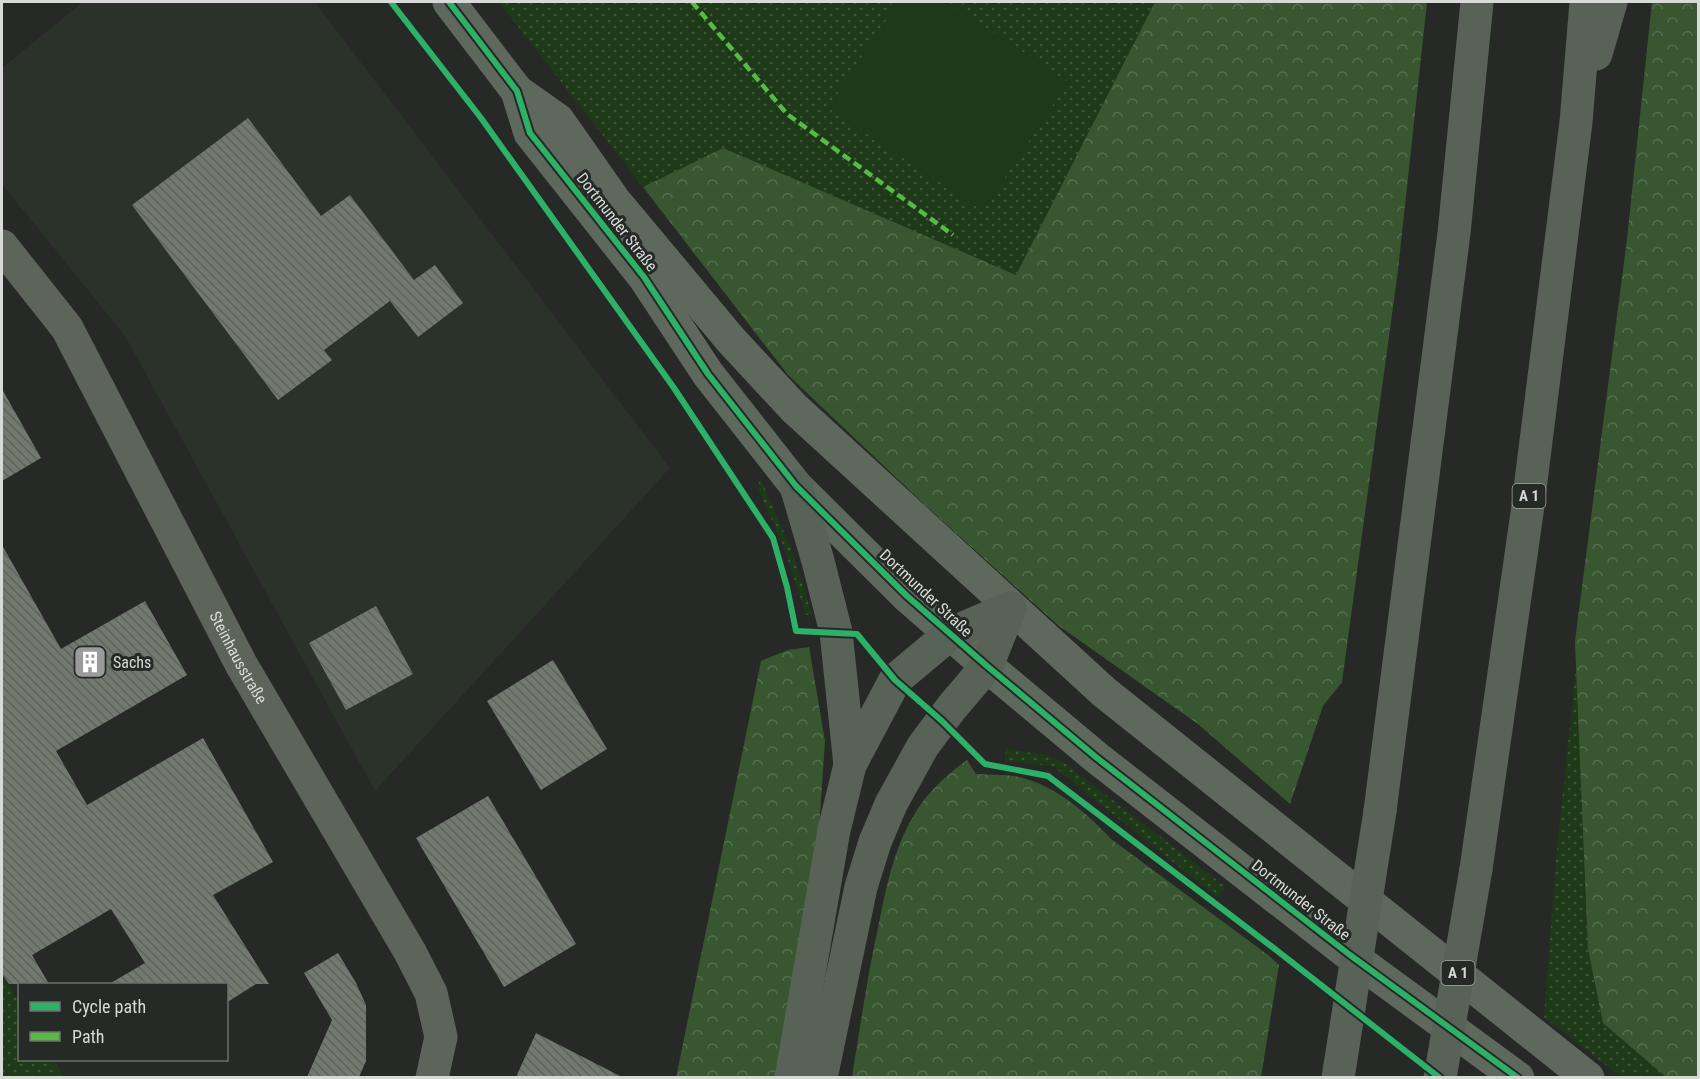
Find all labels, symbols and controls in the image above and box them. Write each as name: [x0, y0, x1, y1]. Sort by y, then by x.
street label: Dortmunder Straße: [573, 169, 661, 275]
road number: A 1: [1512, 484, 1546, 508]
street label: Dortmunder Straße: [876, 545, 976, 641]
street label: Steinhausstraße: [206, 608, 272, 707]
building icon: Sachs: [72, 644, 108, 680]
place label: Sachs: [113, 653, 151, 672]
street label: Dortmunder Straße: [1248, 856, 1354, 944]
road number: A 1: [1442, 961, 1474, 985]
legend: [18, 983, 228, 1061]
text: Cycle path: [72, 996, 146, 1017]
text: Path: [72, 1026, 105, 1047]

